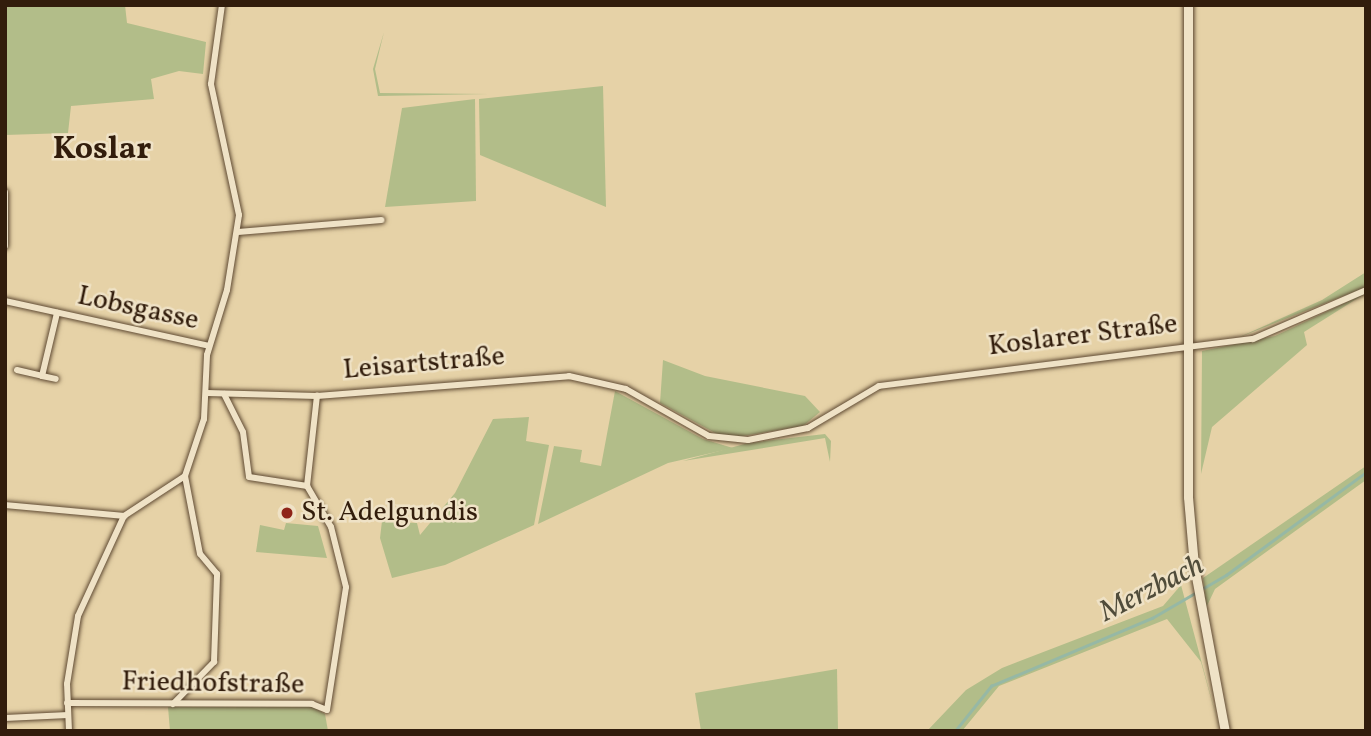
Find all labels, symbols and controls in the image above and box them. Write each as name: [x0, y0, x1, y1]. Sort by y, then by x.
district label: Koslar: [53, 131, 151, 169]
street label: Lobsgasse: [74, 280, 202, 338]
street label: Koslarer Straße: [986, 308, 1180, 364]
street label: Leisartstraße: [342, 340, 506, 388]
place label: St. Adelgundis: [301, 496, 478, 530]
marker: St. Adelgundis: [279, 505, 295, 521]
water label: Merzbach: [1094, 547, 1210, 631]
street label: Friedhofstraße: [121, 666, 305, 702]

